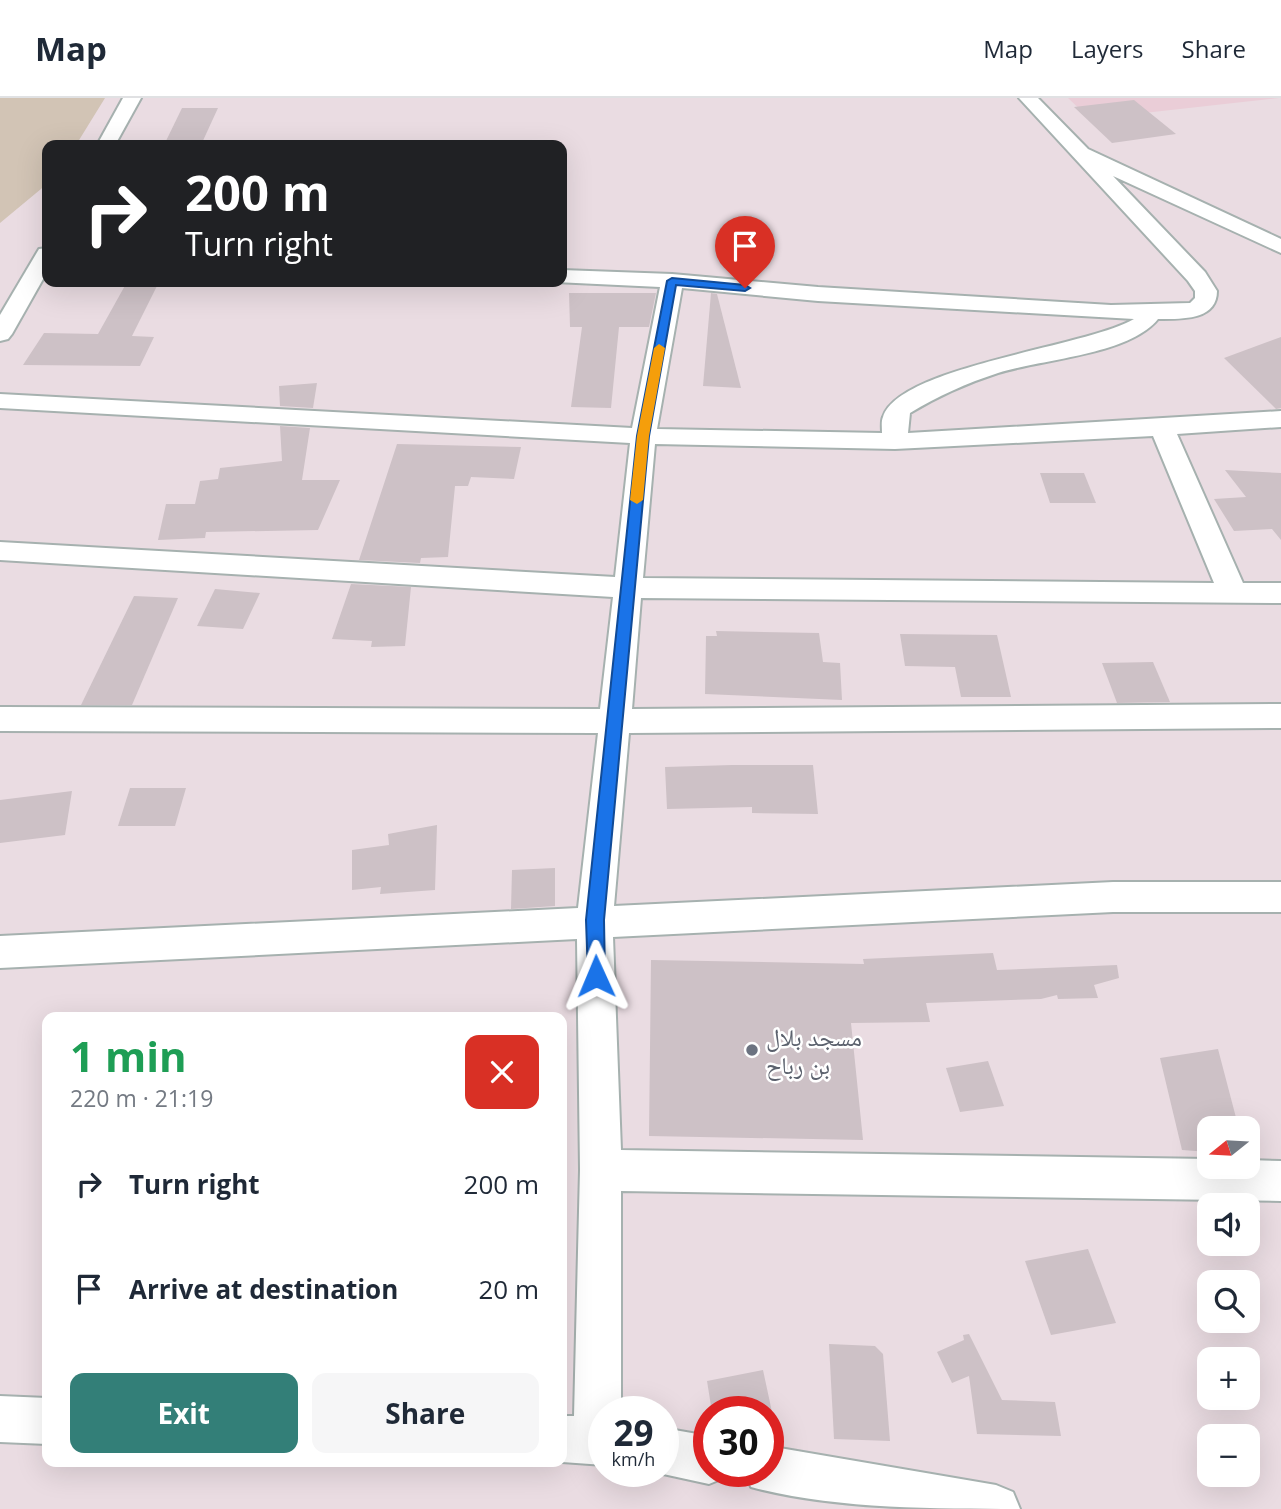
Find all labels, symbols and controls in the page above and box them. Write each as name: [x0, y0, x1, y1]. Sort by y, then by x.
text: Map: [35, 26, 107, 71]
text: Map: [983, 32, 1033, 65]
text: Layers: [1071, 32, 1144, 65]
text: Share: [1182, 32, 1246, 65]
text: 200 m: [185, 159, 330, 225]
icon: right: [70, 168, 161, 259]
pin: [715, 216, 775, 288]
text: Turn right: [185, 222, 333, 265]
icon: arrive: [726, 227, 764, 265]
position arrow: [559, 939, 633, 1013]
place label: مسجد بلال بن رباح: [766, 1020, 862, 1081]
text: 1 min: [70, 1027, 187, 1084]
button: close: [465, 1035, 539, 1109]
marker: مسجد بلال بن رباح: [744, 1042, 760, 1058]
text: 220 m · 21:19: [70, 1082, 213, 1114]
north arrow: [1197, 1116, 1260, 1180]
map controls: [1197, 1116, 1260, 1487]
icon: right: [70, 1165, 108, 1203]
text: Turn right: [129, 1166, 260, 1202]
text: 200 m: [464, 1166, 539, 1202]
button: sound: [1197, 1193, 1260, 1256]
icon: arrive: [70, 1270, 108, 1308]
button: search: [1197, 1270, 1260, 1333]
text: Arrive at destination: [129, 1271, 398, 1307]
text: 20 m: [478, 1271, 539, 1307]
button: +: [1197, 1347, 1260, 1410]
button: Exit: [70, 1373, 298, 1453]
button: Share: [312, 1373, 539, 1453]
speed limit sign: 30: [693, 1396, 784, 1487]
text: 29: [613, 1409, 654, 1456]
button: −: [1197, 1424, 1260, 1487]
text: km/h: [612, 1447, 655, 1471]

